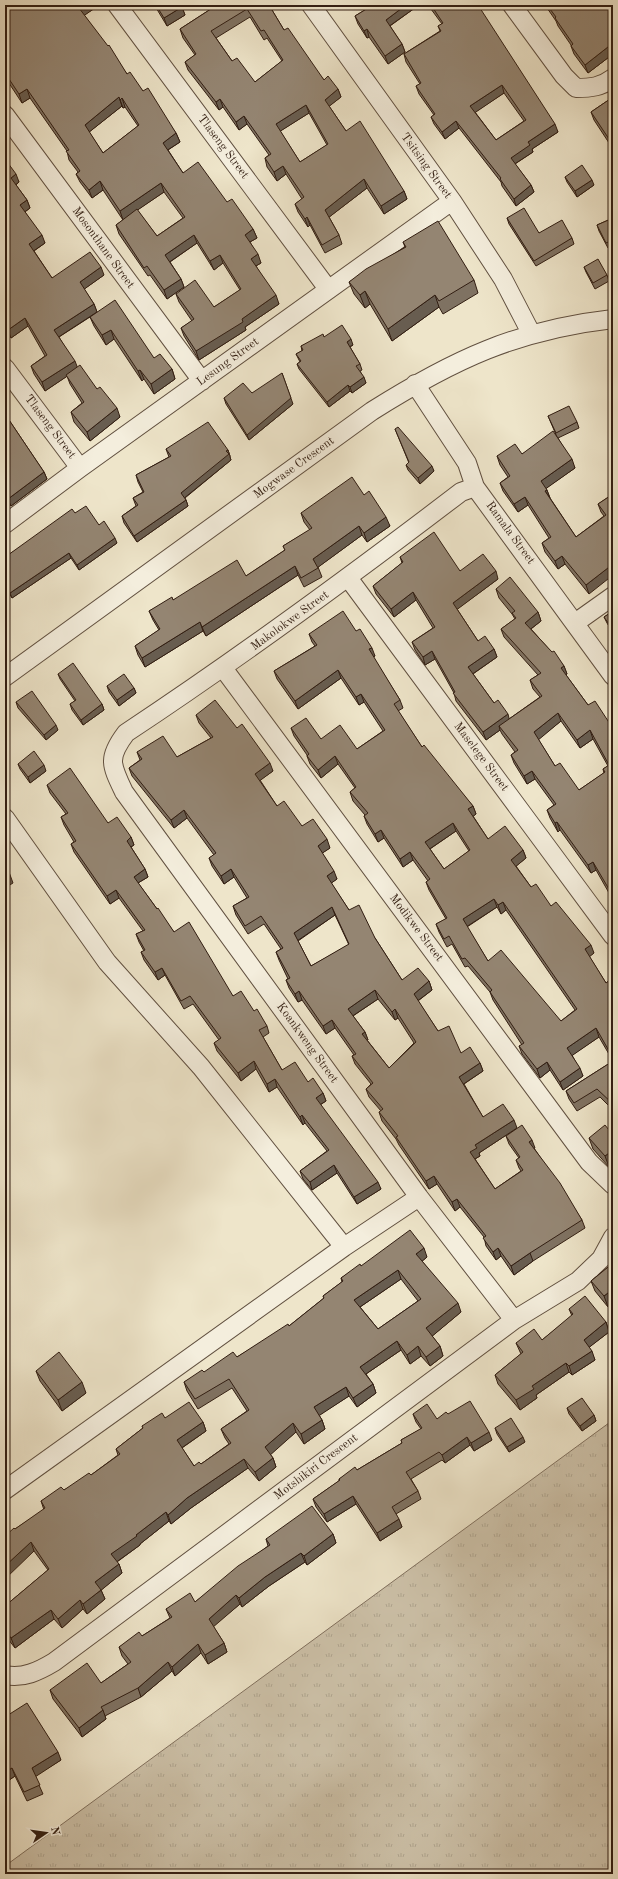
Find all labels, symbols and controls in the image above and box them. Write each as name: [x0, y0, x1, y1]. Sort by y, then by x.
street label: Tlaseng Street: [195, 113, 251, 181]
street label: Tsitsing Street: [398, 131, 454, 201]
street label: Mosonthane Street: [70, 205, 136, 291]
street label: Lesung Street: [195, 336, 261, 388]
street label: Tlaseng Street: [22, 393, 78, 461]
street label: Mogwase Crescent: [251, 435, 337, 501]
street label: Ramala Street: [483, 499, 537, 567]
street label: Makolokwe Street: [249, 589, 331, 653]
street label: Maselege Street: [451, 720, 511, 794]
street label: Modikwe Street: [387, 892, 445, 964]
street label: Koankweng Street: [274, 1001, 340, 1085]
street label: Motshikiri Crescent: [272, 1432, 360, 1502]
north arrow: [26, 1813, 66, 1853]
text: N: [48, 1826, 61, 1837]

